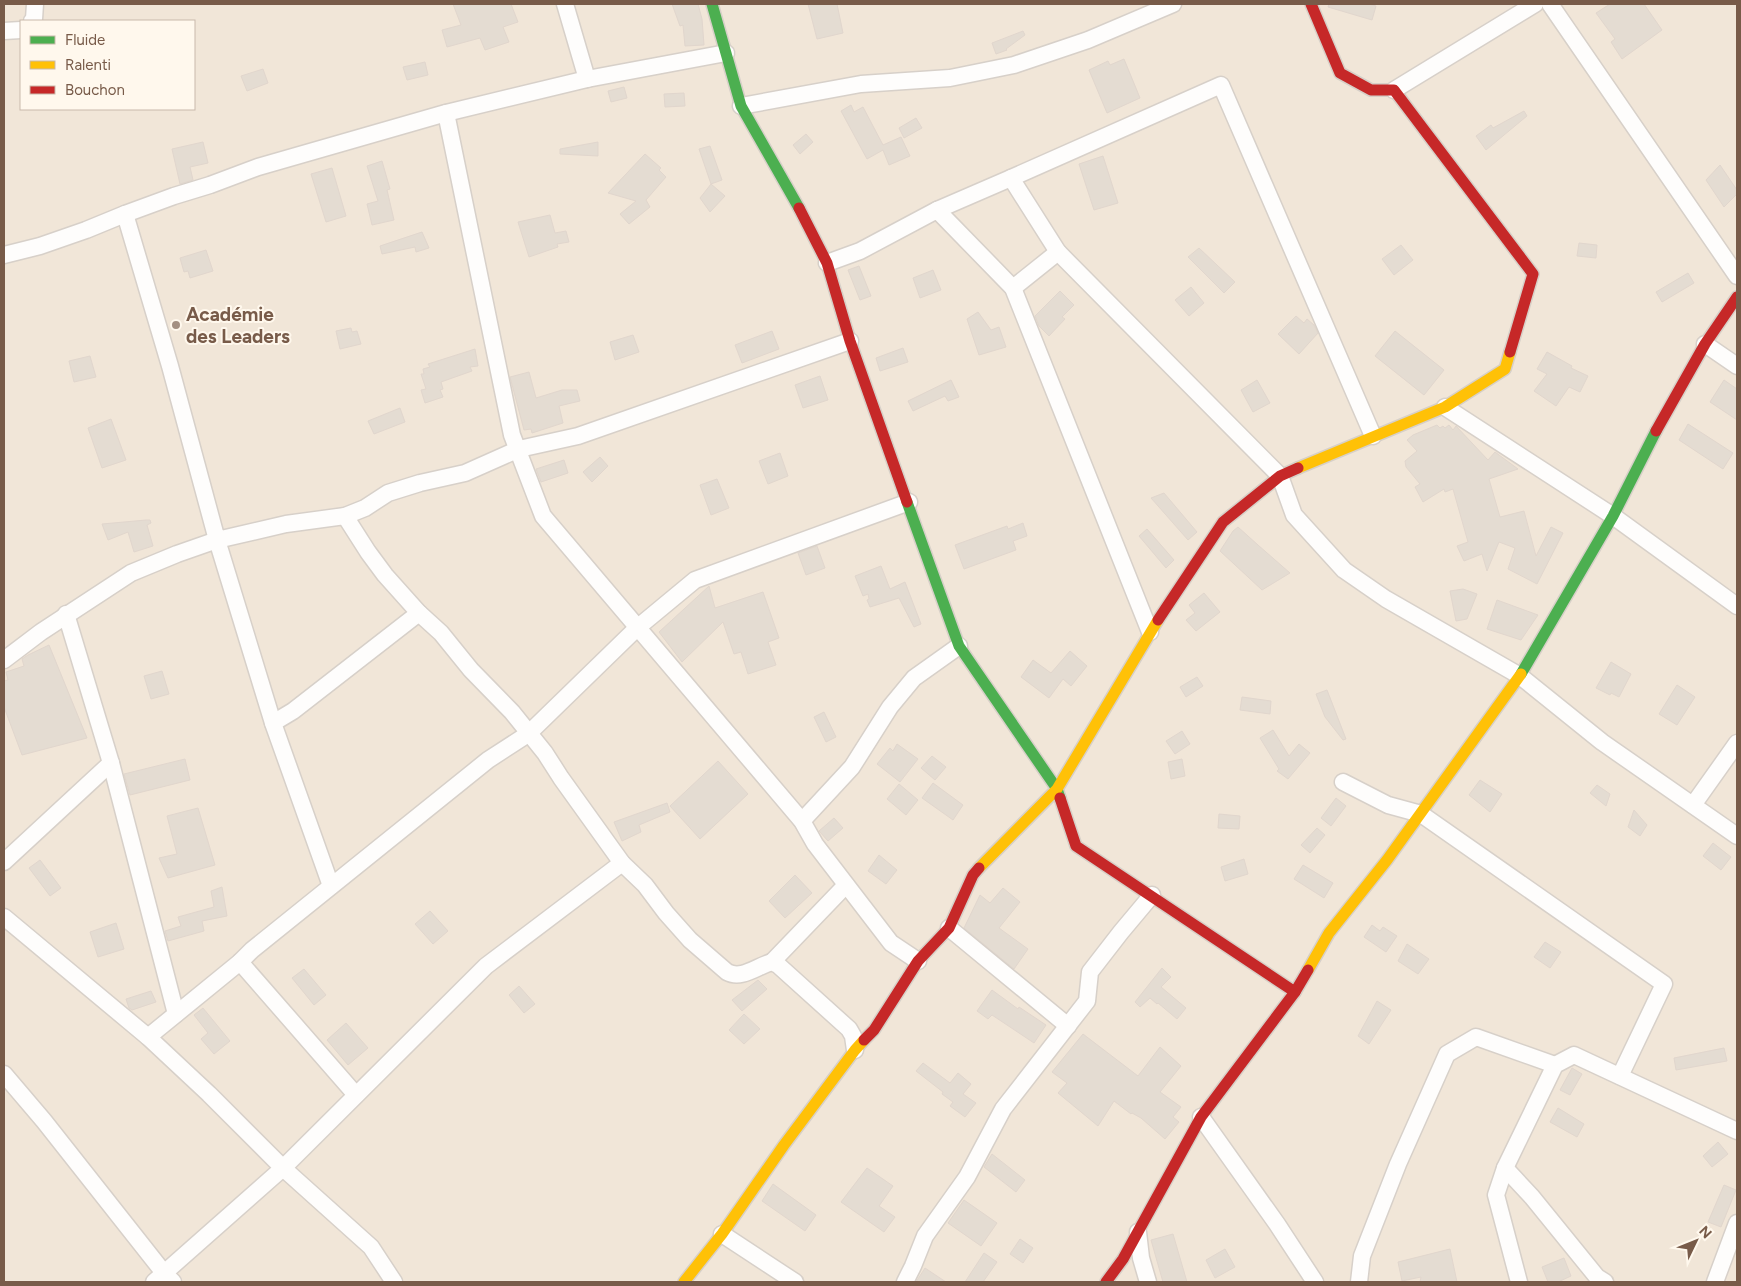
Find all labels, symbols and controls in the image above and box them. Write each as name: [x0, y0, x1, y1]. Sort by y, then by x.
legend: [20, 20, 195, 110]
text: Fluide: [65, 31, 105, 49]
text: Ralenti: [65, 56, 111, 74]
text: Bouchon: [65, 81, 125, 99]
place label: Académie des Leaders: [186, 303, 290, 348]
marker: Académie des Leaders: [170, 319, 182, 331]
north arrow: [1671, 1216, 1721, 1266]
text: N: [1695, 1223, 1715, 1242]

